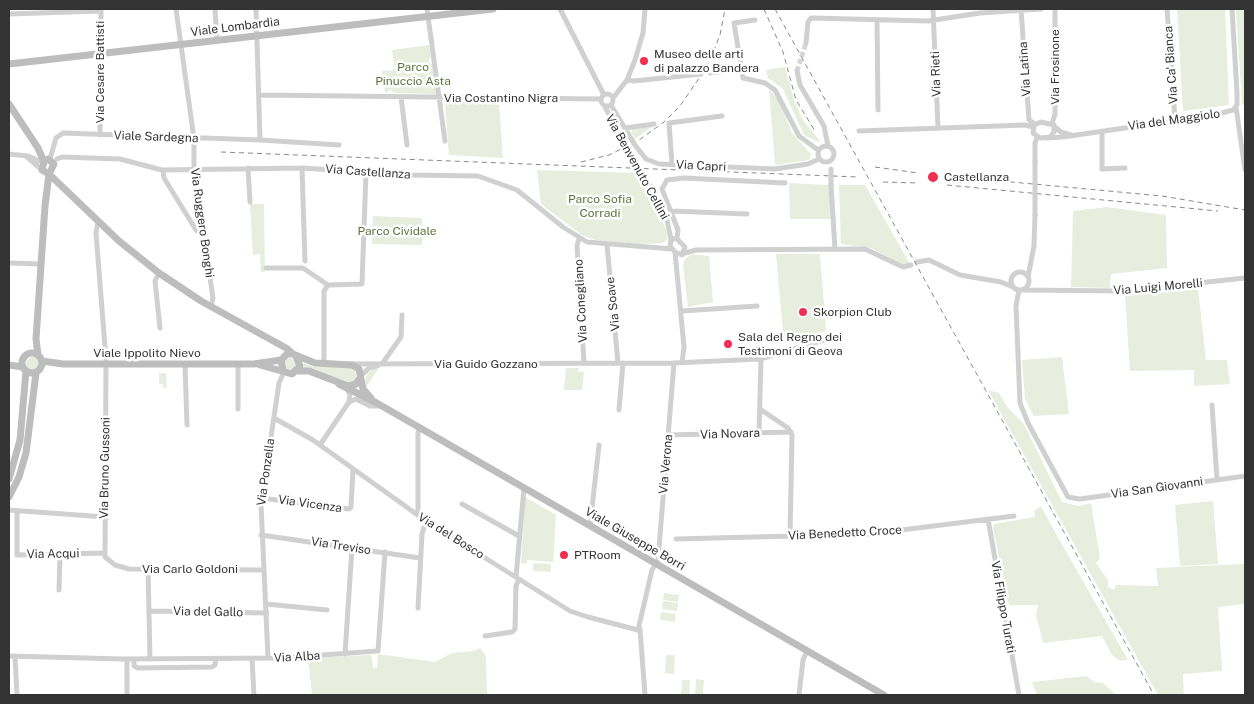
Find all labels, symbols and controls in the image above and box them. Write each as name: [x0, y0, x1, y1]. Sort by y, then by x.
street label: Viale Lombardia: [190, 14, 280, 40]
street label: Via Cesare Battisti: [93, 21, 107, 123]
street label: Via Ca' Bianca: [1161, 25, 1181, 105]
street label: Via Frosinone: [1048, 29, 1062, 105]
street label: Via Latina: [1016, 41, 1034, 97]
place label: Museo delle arti di palazzo Bandera: [654, 47, 759, 75]
street label: Via Rieti: [928, 51, 944, 97]
marker: Museo delle arti di palazzo Bandera: [638, 55, 650, 67]
park label: Parco Pinuccio Asta: [375, 60, 451, 88]
street label: Via Costantino Nigra: [444, 91, 558, 105]
street label: Via del Maggiolo: [1127, 106, 1221, 134]
street label: Via Benvenuto Cellini: [602, 112, 672, 222]
street label: Viale Sardegna: [113, 128, 199, 146]
street label: Via Capri: [676, 157, 726, 175]
street label: Via Castellanza: [325, 162, 411, 182]
street label: Via Ruggero Bonghi: [187, 167, 217, 279]
marker: Castellanza: [926, 170, 940, 184]
place label: Castellanza: [944, 170, 1009, 184]
park label: Parco Sofia Corradi: [568, 192, 632, 220]
park label: Parco Cividale: [357, 224, 437, 238]
street label: Via Conegliano: [572, 259, 590, 343]
street label: Via Soave: [603, 276, 623, 332]
street label: Via Luigi Morelli: [1113, 276, 1203, 298]
place label: Skorpion Club: [813, 305, 892, 319]
marker: Skorpion Club: [797, 306, 809, 318]
place label: Sala del Regno dei Testimoni di Geova: [738, 330, 843, 358]
marker: Sala del Regno dei Testimoni di Geova: [722, 338, 734, 350]
street label: Viale Ippolito Nievo: [93, 346, 201, 360]
street label: Via Guido Gozzano: [434, 357, 538, 371]
street label: Via Bruno Gussoni: [97, 417, 113, 519]
street label: Via Novara: [700, 426, 760, 442]
street label: Via Verona: [656, 434, 676, 494]
street label: Via Ponzella: [254, 437, 278, 507]
street label: Via San Giovanni: [1110, 474, 1204, 502]
street label: Via Vicenza: [277, 492, 343, 516]
street label: Viale Giuseppe Borri: [582, 504, 688, 574]
street label: Via del Bosco: [415, 510, 487, 562]
street label: Via Benedetto Croce: [788, 523, 902, 543]
street label: Via Treviso: [310, 534, 372, 558]
street label: Via Acqui: [27, 546, 79, 562]
place label: PTRoom: [574, 548, 621, 562]
marker: PTRoom: [558, 549, 570, 561]
street label: Via Filippo Turati: [988, 560, 1018, 654]
street label: Via Carlo Goldoni: [142, 562, 238, 576]
street label: Via del Gallo: [173, 604, 243, 620]
street label: Via Alba: [273, 649, 321, 665]

